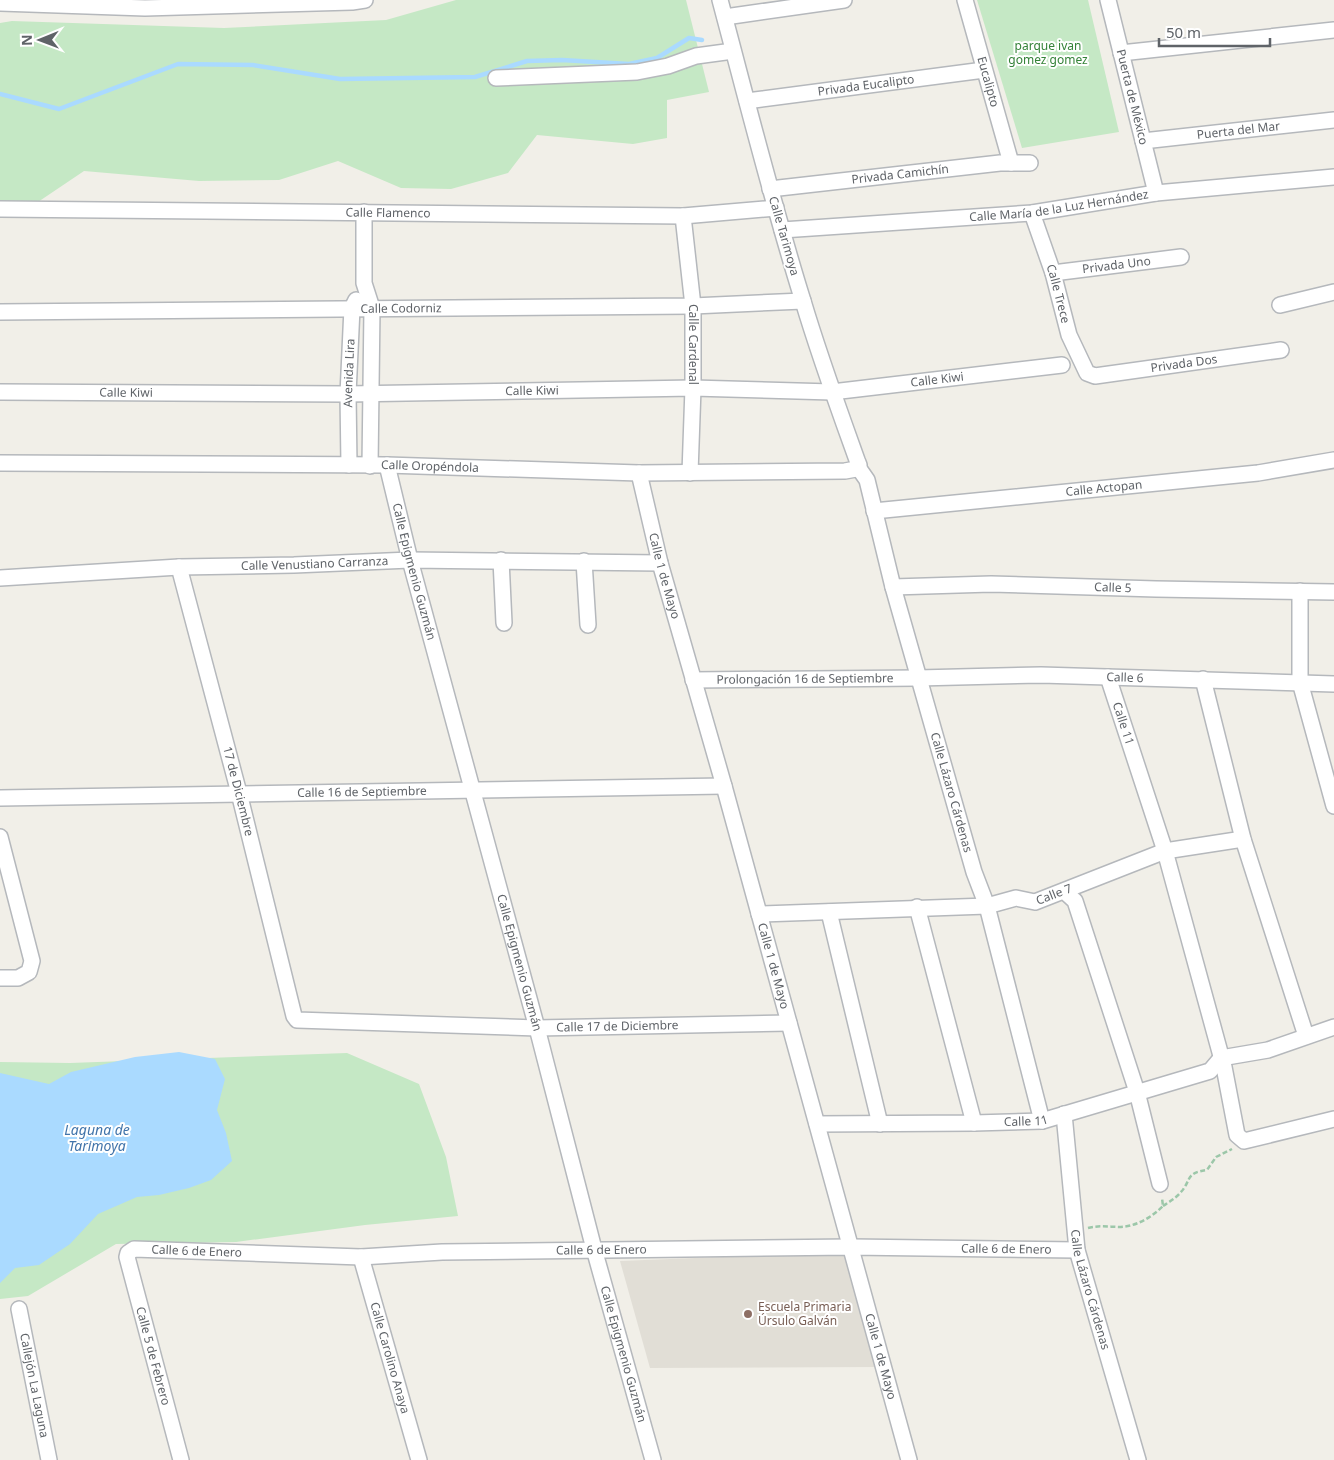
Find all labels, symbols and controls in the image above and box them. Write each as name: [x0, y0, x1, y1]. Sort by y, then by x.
north arrow: [15, 15, 65, 65]
scale bar: [1159, 15, 1270, 47]
text: 50 m: [1166, 22, 1201, 42]
text: N: [17, 34, 36, 46]
park label: parque ivan gomez gomez: [1008, 37, 1088, 68]
street label: Puerta de México: [1113, 47, 1153, 146]
street label: Eucalipto: [973, 54, 1004, 109]
street label: Privada Eucalipto: [817, 70, 915, 100]
street label: Puerta del Mar: [1196, 117, 1281, 143]
street label: Privada Camichín: [851, 160, 950, 188]
street label: Calle María de la Luz Hernández: [969, 185, 1150, 225]
street label: Calle Tarimoya: [765, 194, 804, 278]
street label: Calle Flamenco: [345, 204, 431, 221]
street label: Privada Uno: [1081, 252, 1152, 277]
street label: Calle Trece: [1043, 262, 1075, 325]
street label: Calle Codorniz: [360, 299, 442, 317]
street label: Calle Cardenal: [685, 304, 702, 385]
street label: Avenida Lira: [339, 338, 359, 408]
street label: Privada Dos: [1149, 350, 1219, 376]
street label: Calle Kiwi: [910, 368, 965, 391]
street label: Calle Kiwi: [505, 381, 559, 399]
street label: Calle Kiwi: [99, 384, 153, 401]
street label: Calle Oropéndola: [381, 456, 479, 476]
street label: Calle Actopan: [1065, 476, 1143, 500]
street label: Calle Epigmenio Guzmán: [388, 501, 440, 642]
street label: Calle 1 de Mayo: [645, 531, 685, 621]
street label: Calle Venustiano Carranza: [241, 552, 389, 574]
street label: Calle 5: [1094, 578, 1132, 596]
street label: Calle 6: [1106, 668, 1144, 686]
street label: Prolongación 16 de Septiembre: [716, 669, 894, 688]
street label: Calle 11: [1109, 700, 1139, 747]
street label: Calle Lázaro Cárdenas: [927, 730, 977, 855]
street label: 17 de Diciembre: [219, 745, 258, 838]
street label: Calle 16 de Septiembre: [297, 782, 427, 801]
street label: Calle 7: [1033, 879, 1074, 909]
street label: Calle Epigmenio Guzmán: [493, 892, 546, 1033]
street label: Calle 1 de Mayo: [754, 921, 794, 1011]
street label: Calle 17 de Diciembre: [556, 1016, 679, 1036]
street label: Calle 11: [1004, 1111, 1050, 1130]
water label: Laguna de Tarimoya: [64, 1120, 130, 1155]
street label: Calle Lázaro Cárdenas: [1067, 1229, 1115, 1352]
street label: Calle 6 de Enero: [961, 1239, 1052, 1258]
street label: Calle 6 de Enero: [556, 1240, 647, 1259]
street label: Calle 6 de Enero: [151, 1241, 242, 1261]
street label: Calle Epigmenio Guzmán: [597, 1284, 651, 1424]
place label: Escuela Primaria Úrsulo Galván: [758, 1298, 851, 1329]
street label: Calle Carolino Anaya: [366, 1300, 414, 1416]
street label: Calle 5 de Febrero: [132, 1305, 175, 1407]
marker: Escuela Primaria Úrsulo Galván: [742, 1308, 754, 1320]
street label: Calle 1 de Mayo: [861, 1311, 901, 1401]
street label: Callejón La Laguna: [16, 1332, 53, 1439]

